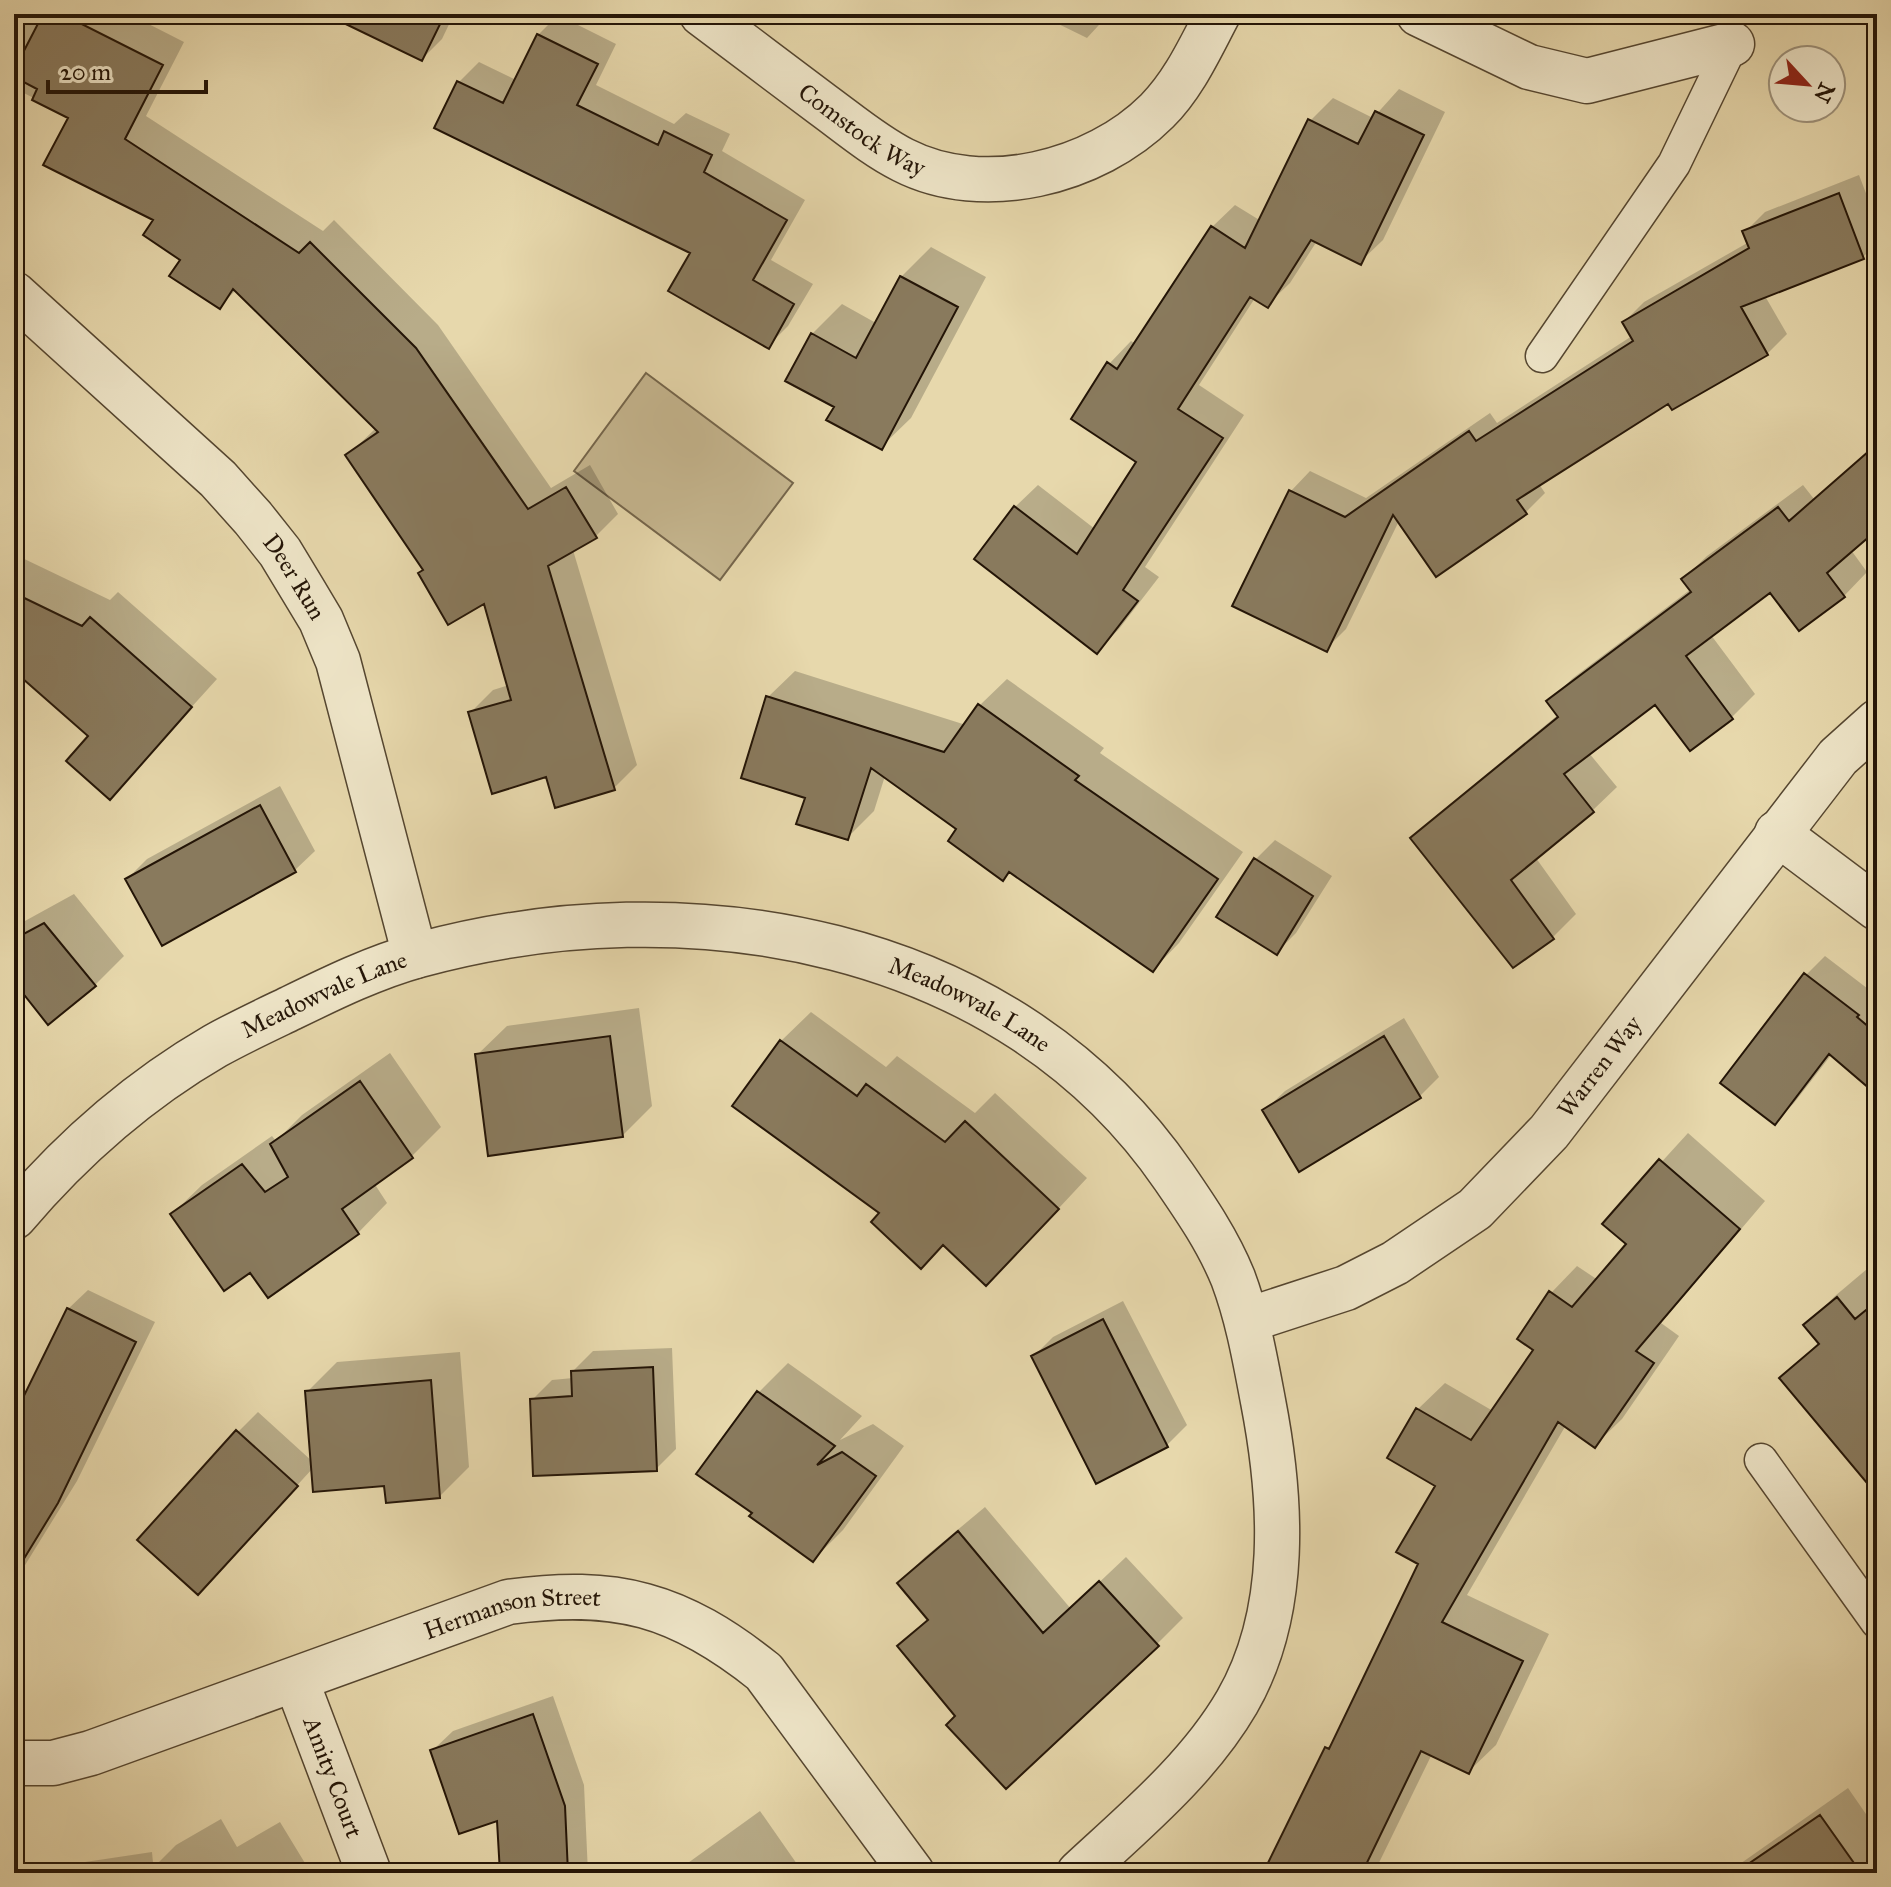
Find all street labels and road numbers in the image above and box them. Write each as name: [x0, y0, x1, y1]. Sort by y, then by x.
street label: Comstock Way: [792, 77, 930, 183]
street label: Deer Run: [256, 528, 332, 625]
street label: Meadowvale Lane: [236, 945, 411, 1045]
street label: Meadowvale Lane: [885, 950, 1056, 1059]
street label: Warren Way: [1551, 1009, 1649, 1123]
street label: Hermanson Street: [420, 1582, 602, 1646]
street label: Amity Court: [296, 1712, 369, 1842]

